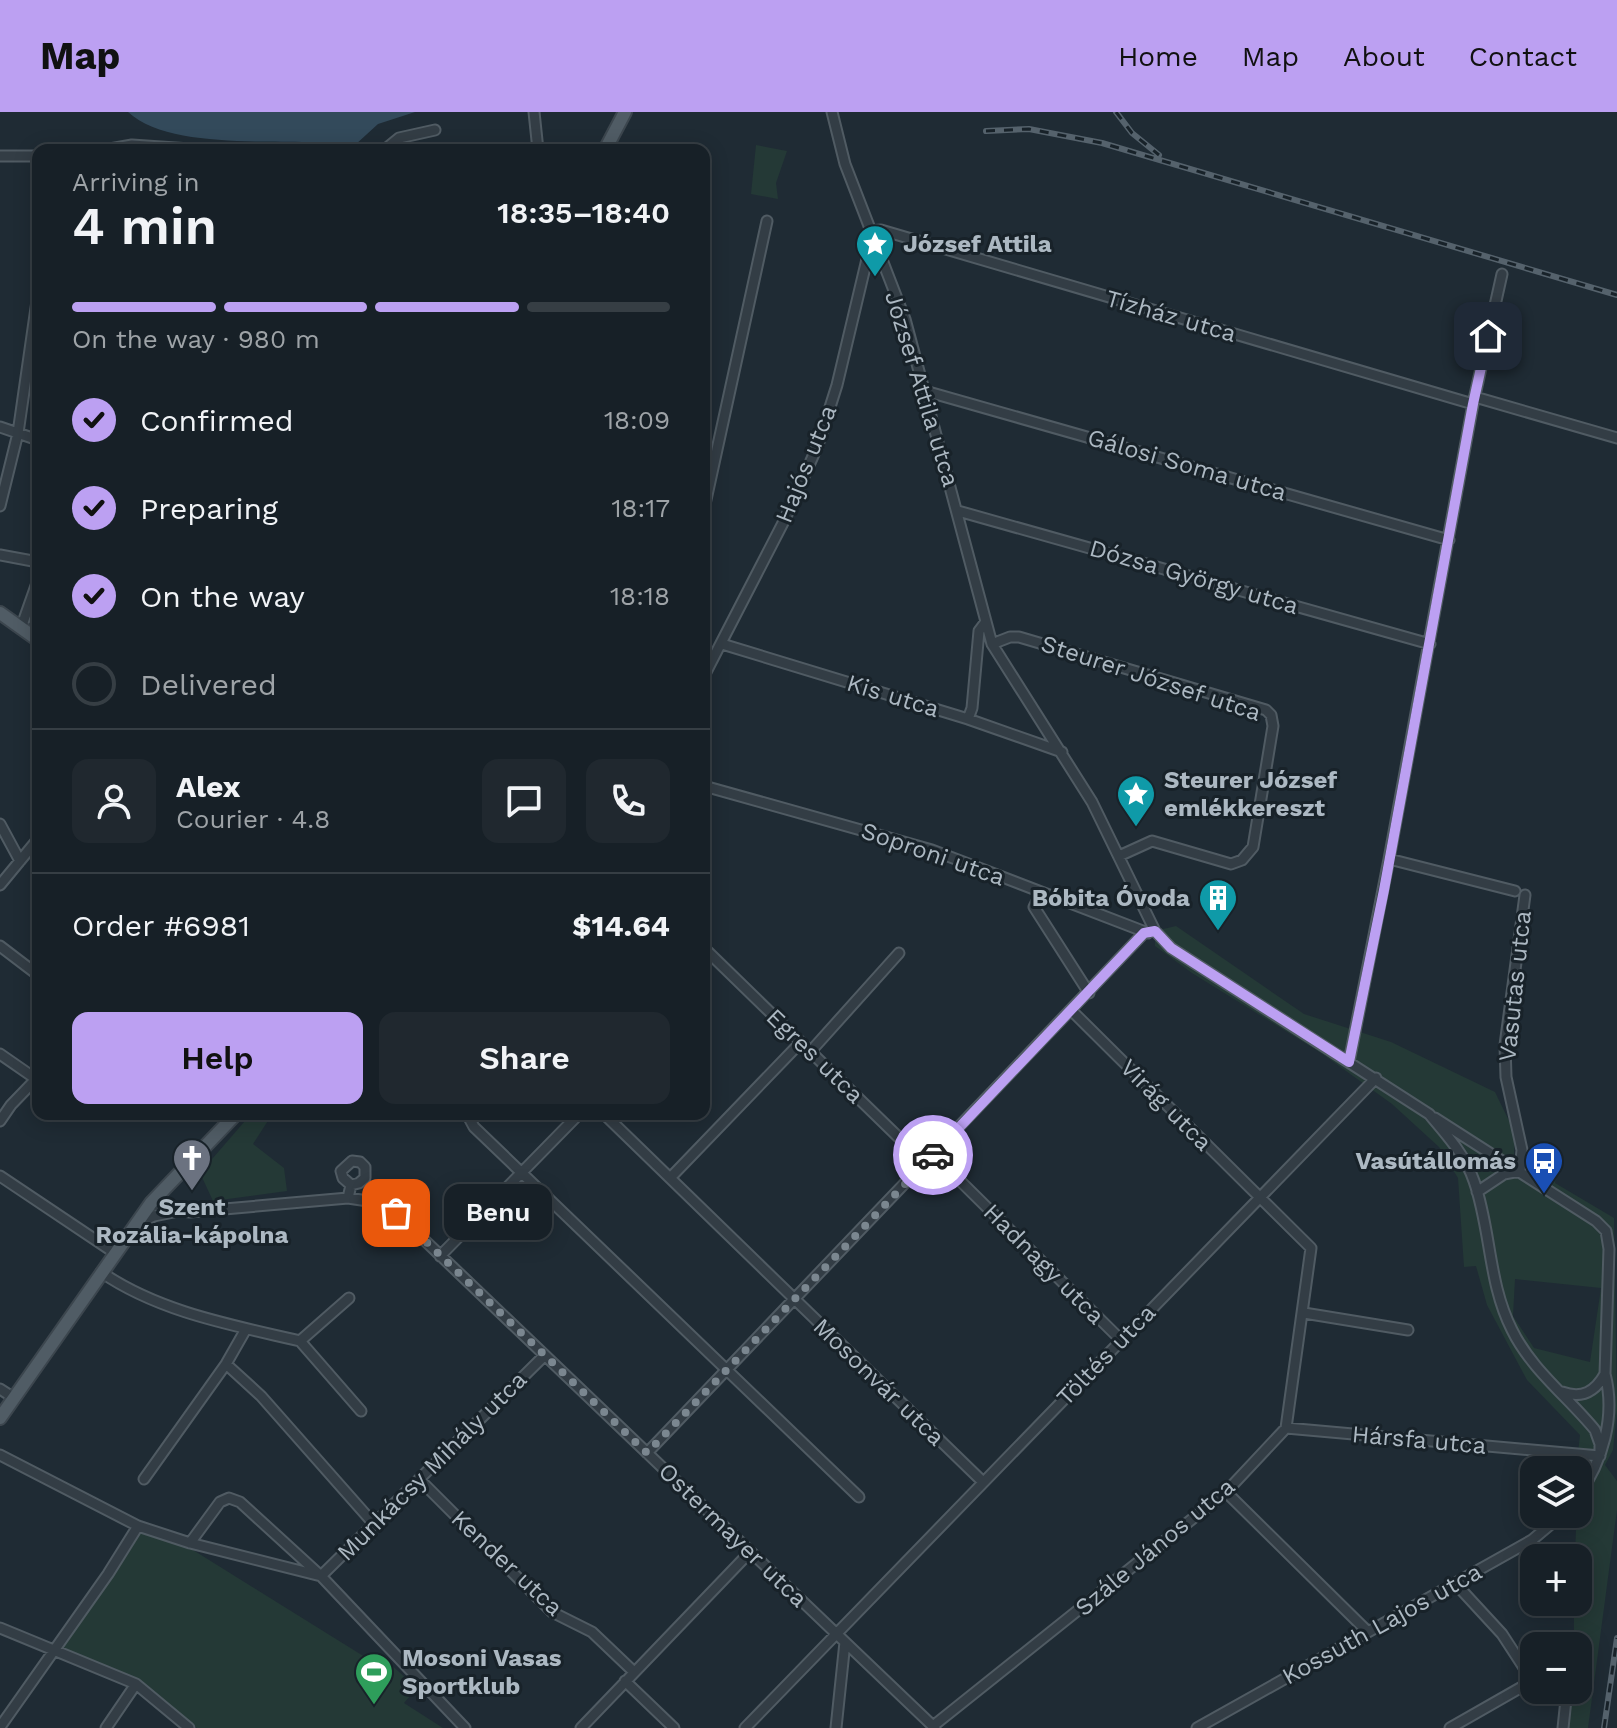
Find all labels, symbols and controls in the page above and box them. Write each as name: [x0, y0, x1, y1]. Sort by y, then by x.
text: Map: [40, 34, 120, 78]
text: Home: [1118, 40, 1198, 73]
text: Map: [1242, 40, 1299, 73]
text: About: [1343, 40, 1425, 73]
text: Contact: [1469, 40, 1577, 73]
text: Arriving in: [72, 167, 200, 197]
text: 18:35–18:40: [497, 195, 670, 230]
text: 4 min: [72, 196, 217, 257]
place icon: József Attila: [854, 223, 896, 278]
place label: József Attila: [903, 230, 1052, 258]
street label: Tízház utca: [1103, 284, 1239, 348]
street label: József Attila utca: [879, 288, 965, 490]
pin: [1454, 302, 1522, 370]
icon: home: [1466, 314, 1510, 358]
text: On the way · 980 m: [72, 324, 320, 354]
icon: check: [72, 398, 116, 442]
street label: Hajós utca: [770, 401, 842, 527]
text: Confirmed: [140, 403, 294, 438]
text: 18:09: [604, 405, 670, 435]
street label: Gálosi Soma utca: [1084, 423, 1290, 507]
icon: check: [72, 486, 116, 530]
text: Preparing: [140, 491, 278, 526]
text: 18:17: [611, 493, 670, 523]
street label: Dózsa György utca: [1086, 534, 1302, 620]
icon: check: [72, 574, 116, 618]
text: On the way: [140, 579, 305, 614]
text: 18:18: [610, 581, 670, 611]
street label: Steurer József utca: [1038, 629, 1264, 727]
text: Delivered: [140, 667, 277, 702]
street label: Kis utca: [844, 669, 942, 723]
button: person: [72, 759, 156, 843]
button: chat: [482, 759, 566, 843]
button: phone: [586, 759, 670, 843]
place label: Steurer József emlékkereszt: [1164, 766, 1337, 822]
text: Alex: [176, 769, 240, 804]
place icon: Steurer József emlékkereszt: [1115, 773, 1157, 828]
text: Courier · 4.8: [176, 804, 330, 834]
street label: Soproni utca: [858, 816, 1008, 892]
building icon: Bóbita Óvoda: [1197, 877, 1239, 932]
place label: Bóbita Óvoda: [1032, 884, 1190, 912]
text: Order #6981: [72, 908, 250, 943]
text: $14.64: [572, 908, 670, 943]
street label: Vasutas utca: [1493, 909, 1537, 1063]
street label: Egres utca: [761, 1003, 869, 1109]
button: Help: [72, 1012, 363, 1104]
button: Share: [379, 1012, 670, 1104]
street label: Virág utca: [1114, 1053, 1218, 1157]
courier: [893, 1115, 973, 1195]
icon: car: [911, 1133, 955, 1177]
church icon: Szent Rozália-kápolna: [171, 1137, 213, 1192]
bus stop icon: Vasútállomás: [1523, 1140, 1565, 1195]
place label: Vasútállomás: [1356, 1147, 1516, 1175]
pin: [362, 1179, 430, 1247]
callout: Benu: [444, 1185, 552, 1241]
icon: bag: [374, 1191, 418, 1235]
place label: Szent Rozália-kápolna: [96, 1193, 289, 1249]
text: Benu: [466, 1197, 530, 1227]
street label: Hadnagy utca: [978, 1198, 1110, 1330]
street label: Töltés utca: [1051, 1299, 1161, 1411]
street label: Mosonvár utca: [808, 1312, 950, 1452]
street label: Munkácsy Mihály utca: [332, 1366, 532, 1566]
street label: Hársfa utca: [1351, 1420, 1487, 1460]
map controls: [1520, 1456, 1592, 1704]
button: layers: [1520, 1456, 1592, 1528]
street label: Ostermayer utca: [653, 1457, 813, 1613]
street label: Szále János utca: [1070, 1472, 1240, 1622]
street label: Kender utca: [446, 1504, 568, 1622]
button: +: [1520, 1544, 1592, 1616]
street label: Kossuth Lajos utca: [1277, 1558, 1487, 1690]
button: −: [1520, 1632, 1592, 1704]
place label: Mosoni Vasas Sportklub: [402, 1644, 562, 1700]
sports icon: Mosoni Vasas Sportklub: [353, 1651, 395, 1706]

